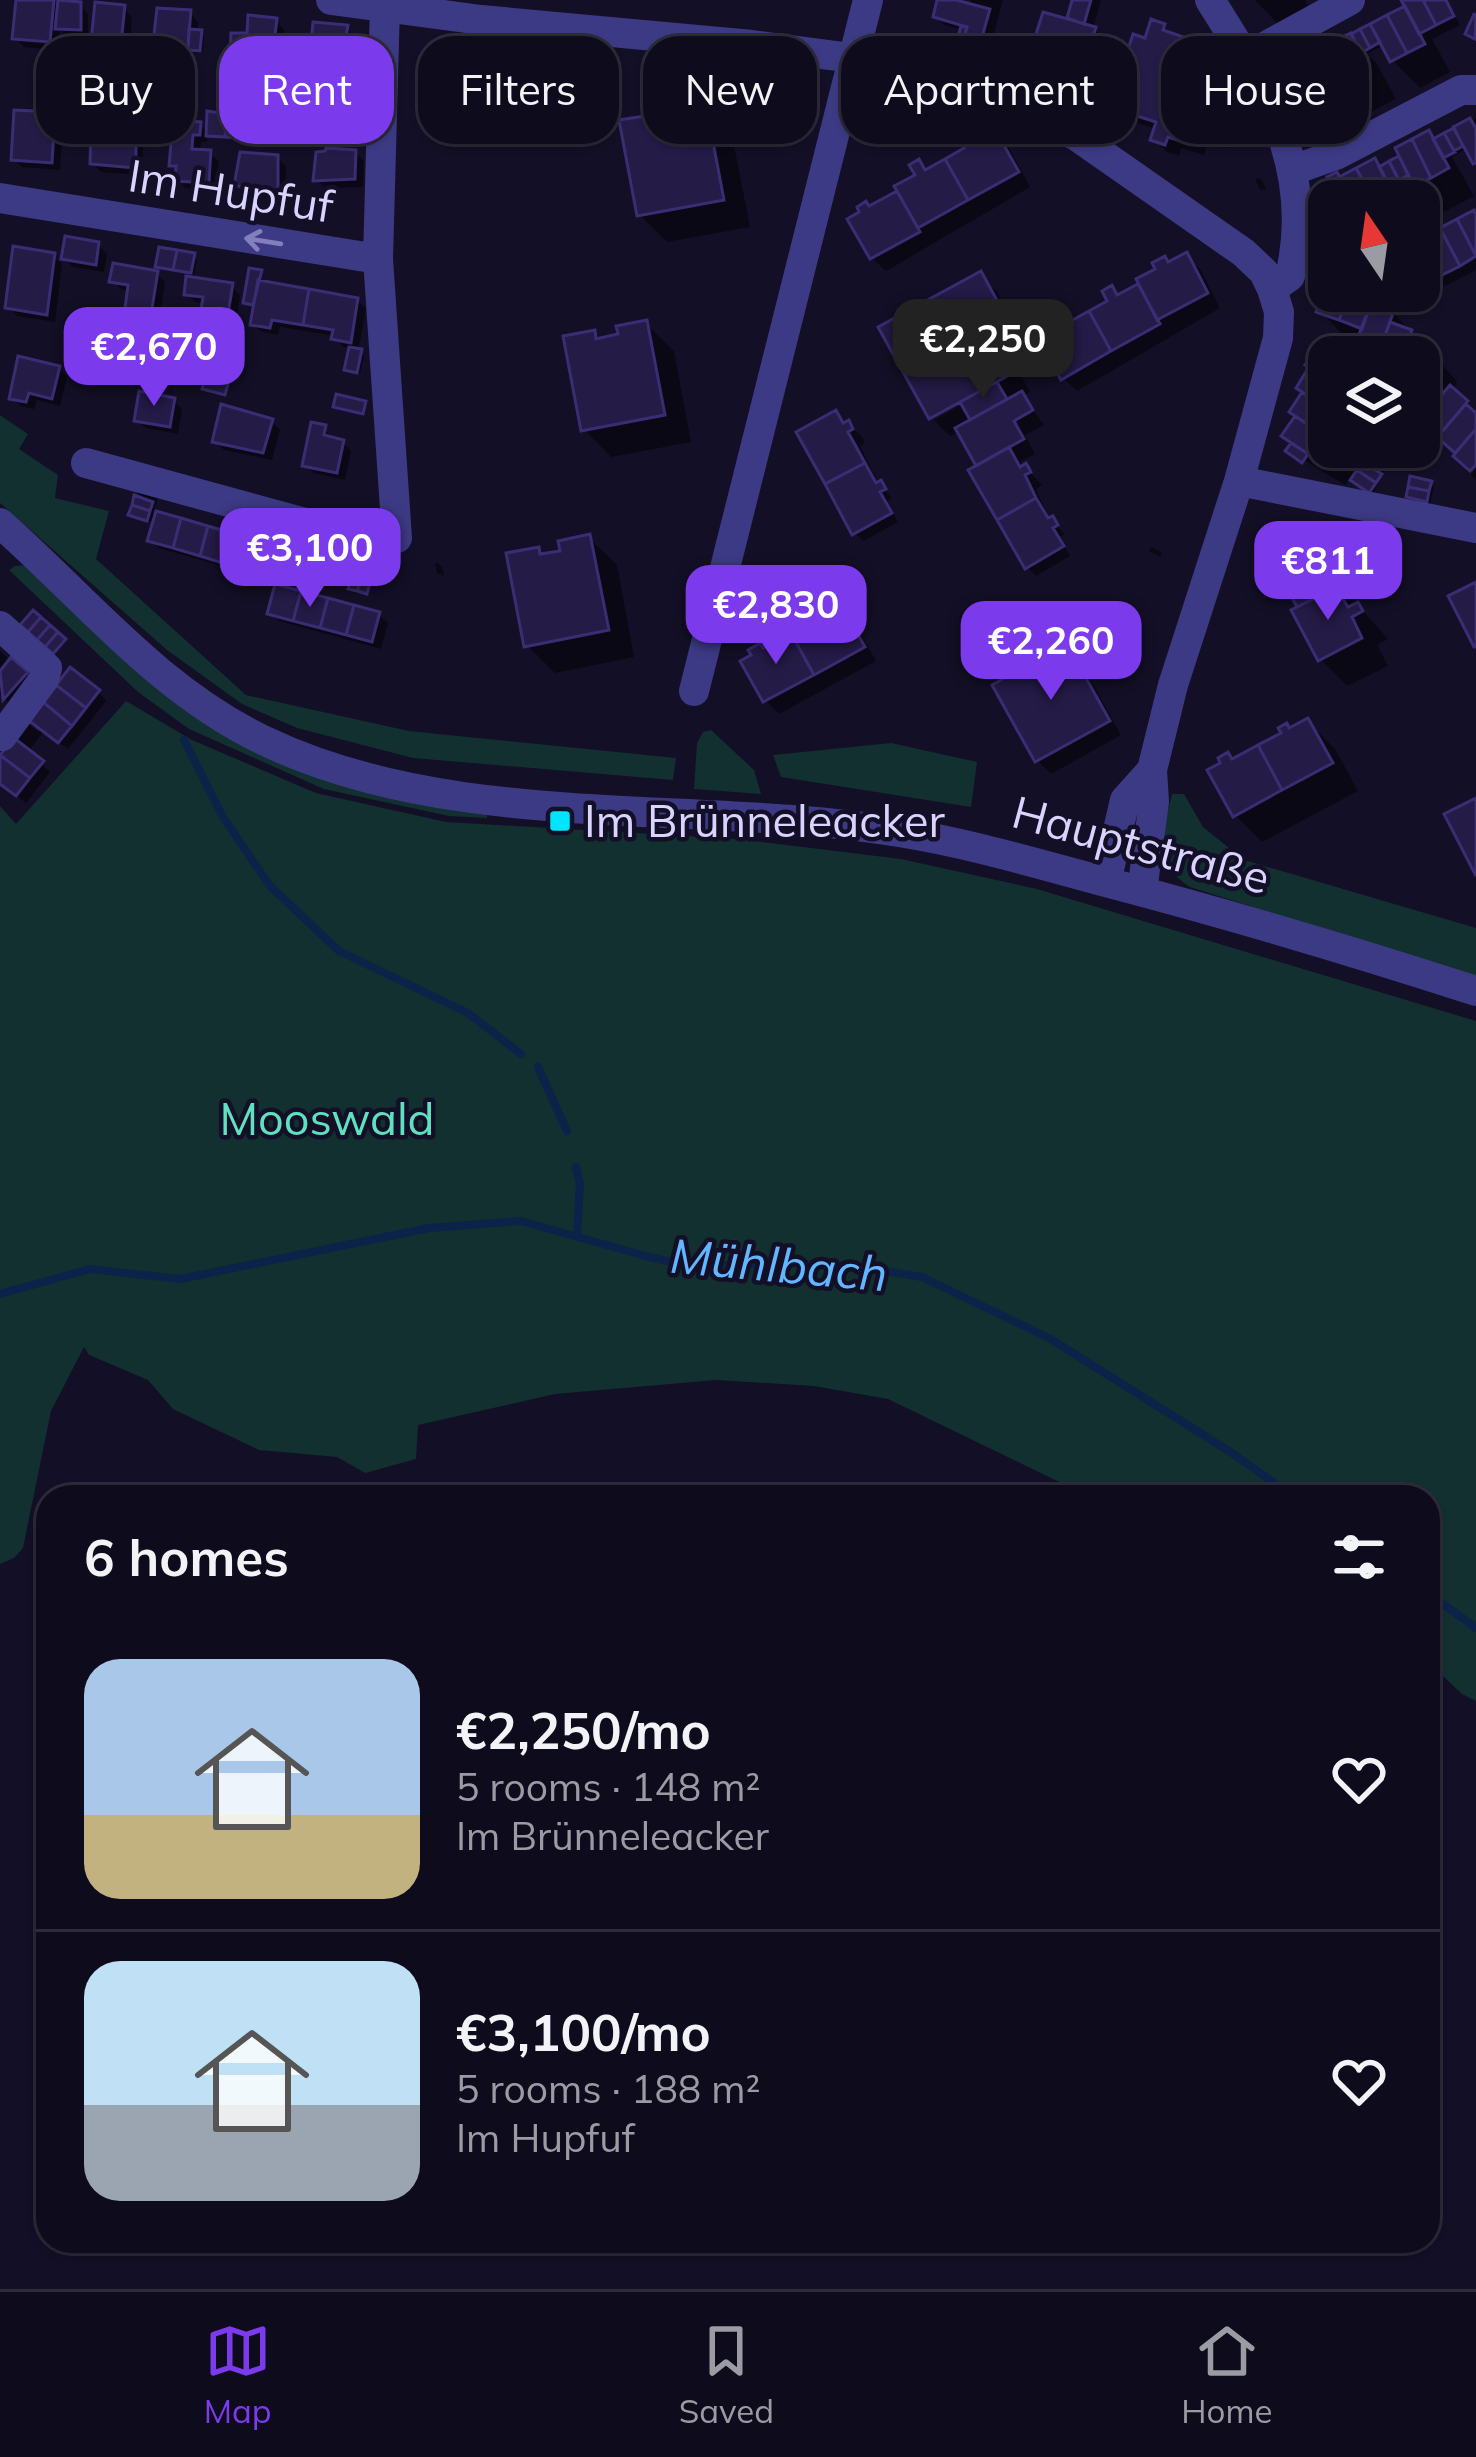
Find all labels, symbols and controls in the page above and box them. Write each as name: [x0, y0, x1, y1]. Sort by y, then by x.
chip: Buy: [36, 36, 195, 144]
chip: Rent: [219, 36, 394, 144]
chip: Filters: [418, 36, 619, 144]
chip: New: [643, 36, 817, 144]
chip: Apartment: [841, 36, 1137, 144]
chip: House: [1161, 36, 1369, 144]
street label: Im Hupfuf: [125, 146, 338, 234]
north arrow: [1308, 180, 1440, 312]
map controls: [1308, 180, 1440, 468]
one-way arrow: [244, 229, 283, 252]
pin: €2,250: [885, 299, 1081, 401]
pin: €2,670: [56, 307, 252, 409]
text: €2,250: [920, 313, 1046, 362]
text: €2,670: [91, 321, 217, 370]
button: layers: [1308, 336, 1440, 468]
pin: €3,100: [212, 508, 408, 610]
pin: €811: [1257, 521, 1399, 623]
text: €3,100: [247, 522, 373, 571]
text: €811: [1281, 535, 1375, 584]
pin: €2,830: [678, 565, 874, 667]
text: €2,830: [713, 579, 839, 628]
pin: €2,260: [953, 601, 1149, 703]
text: €2,260: [988, 615, 1114, 664]
street label: Hauptstraße: [1007, 783, 1276, 905]
place label: Im Brünneleacker: [584, 792, 946, 848]
marker: Im Brünneleacker: [547, 808, 573, 834]
park label: Mooswald: [219, 1090, 435, 1146]
water label: Mühlbach: [668, 1225, 890, 1303]
icon: filters: [1326, 1524, 1392, 1590]
text: 6 homes: [84, 1525, 289, 1589]
text: €2,250/mo: [456, 1698, 711, 1762]
icon: home: [180, 1707, 324, 1851]
icon: heart: [1326, 1746, 1392, 1812]
text: 5 rooms · 148 m²: [456, 1762, 760, 1811]
text: Im Brünneleacker: [456, 1811, 769, 1860]
text: €3,100/mo: [456, 2000, 711, 2064]
icon: home: [180, 2009, 324, 2153]
icon: heart: [1326, 2048, 1392, 2114]
text: 5 rooms · 188 m²: [456, 2064, 760, 2113]
text: Im Hupfuf: [456, 2113, 635, 2162]
tab: Map: [204, 2318, 272, 2431]
tab: Saved: [679, 2318, 774, 2431]
tab: Home: [1181, 2318, 1272, 2431]

